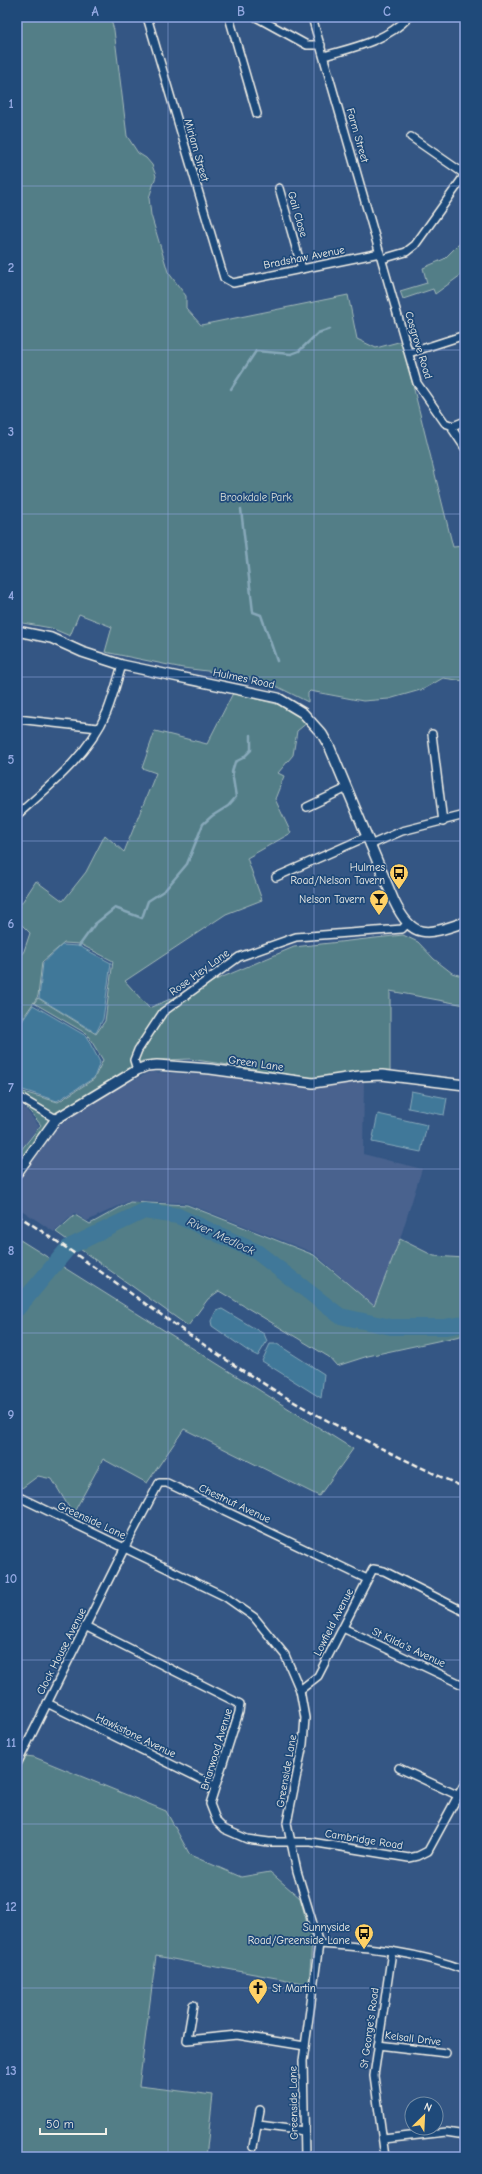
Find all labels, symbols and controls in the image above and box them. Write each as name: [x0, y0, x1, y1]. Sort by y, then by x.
text: A: [91, 4, 99, 19]
text: B: [237, 4, 245, 19]
text: C: [383, 4, 391, 19]
text: 1: [8, 96, 14, 111]
street label: Farm Street: [344, 106, 372, 165]
street label: Miriam Street: [181, 117, 212, 184]
street label: Gail Close: [285, 190, 310, 239]
street label: Bradshaw Avenue: [262, 243, 346, 272]
text: 2: [8, 260, 14, 275]
street label: Cosgrove Road: [402, 310, 435, 381]
text: 3: [8, 424, 14, 439]
park label: Brookdale Park: [220, 491, 293, 504]
text: 4: [8, 588, 14, 603]
street label: Hulmes Road: [212, 666, 276, 691]
text: 5: [8, 752, 15, 767]
place label: Hulmes Road/Nelson Tavern: [290, 861, 385, 887]
bus stop icon: Hulmes Road/Nelson Tavern: [388, 862, 410, 890]
bar icon: Nelson Tavern: [368, 888, 390, 916]
place label: Nelson Tavern: [299, 893, 365, 906]
text: 6: [8, 916, 15, 931]
street label: Rose Hey Lane: [167, 946, 232, 998]
street label: Green Lane: [228, 1053, 285, 1074]
text: 7: [8, 1080, 14, 1095]
water label: River Medlock: [185, 1214, 257, 1258]
text: 8: [8, 1243, 14, 1258]
text: 9: [8, 1407, 15, 1422]
street label: Chestnut Avenue: [197, 1481, 273, 1526]
street label: Greenside Lane: [56, 1499, 128, 1542]
text: 10: [5, 1571, 17, 1586]
street label: Lowfield Avenue: [311, 1586, 356, 1658]
street label: Clock House Avenue: [34, 1605, 89, 1697]
street label: St Kilda's Avenue: [370, 1625, 448, 1670]
street label: Briarwood Avenue: [198, 1706, 235, 1792]
street label: Hawkstone Avenue: [94, 1710, 178, 1761]
street label: Greenside Lane: [274, 1733, 299, 1809]
text: 11: [6, 1735, 16, 1750]
street label: Cambridge Road: [324, 1827, 404, 1852]
text: 12: [5, 1899, 17, 1914]
place label: Sunnyside Road/Greenside Lane: [248, 1921, 350, 1947]
bus stop icon: Sunnyside Road/Greenside Lane: [353, 1922, 375, 1950]
church icon: St Martin: [247, 1977, 269, 2005]
place label: St Martin: [272, 1982, 316, 1995]
street label: St George's Road: [357, 1987, 382, 2069]
street label: Kelsall Drive: [384, 2029, 442, 2048]
text: 13: [5, 2063, 17, 2078]
street label: Greenside Lane: [286, 2065, 301, 2140]
north arrow: [404, 2096, 444, 2136]
text: N: [422, 2100, 434, 2115]
scale bar: [40, 2110, 106, 2136]
text: 50 m: [46, 2117, 74, 2131]

